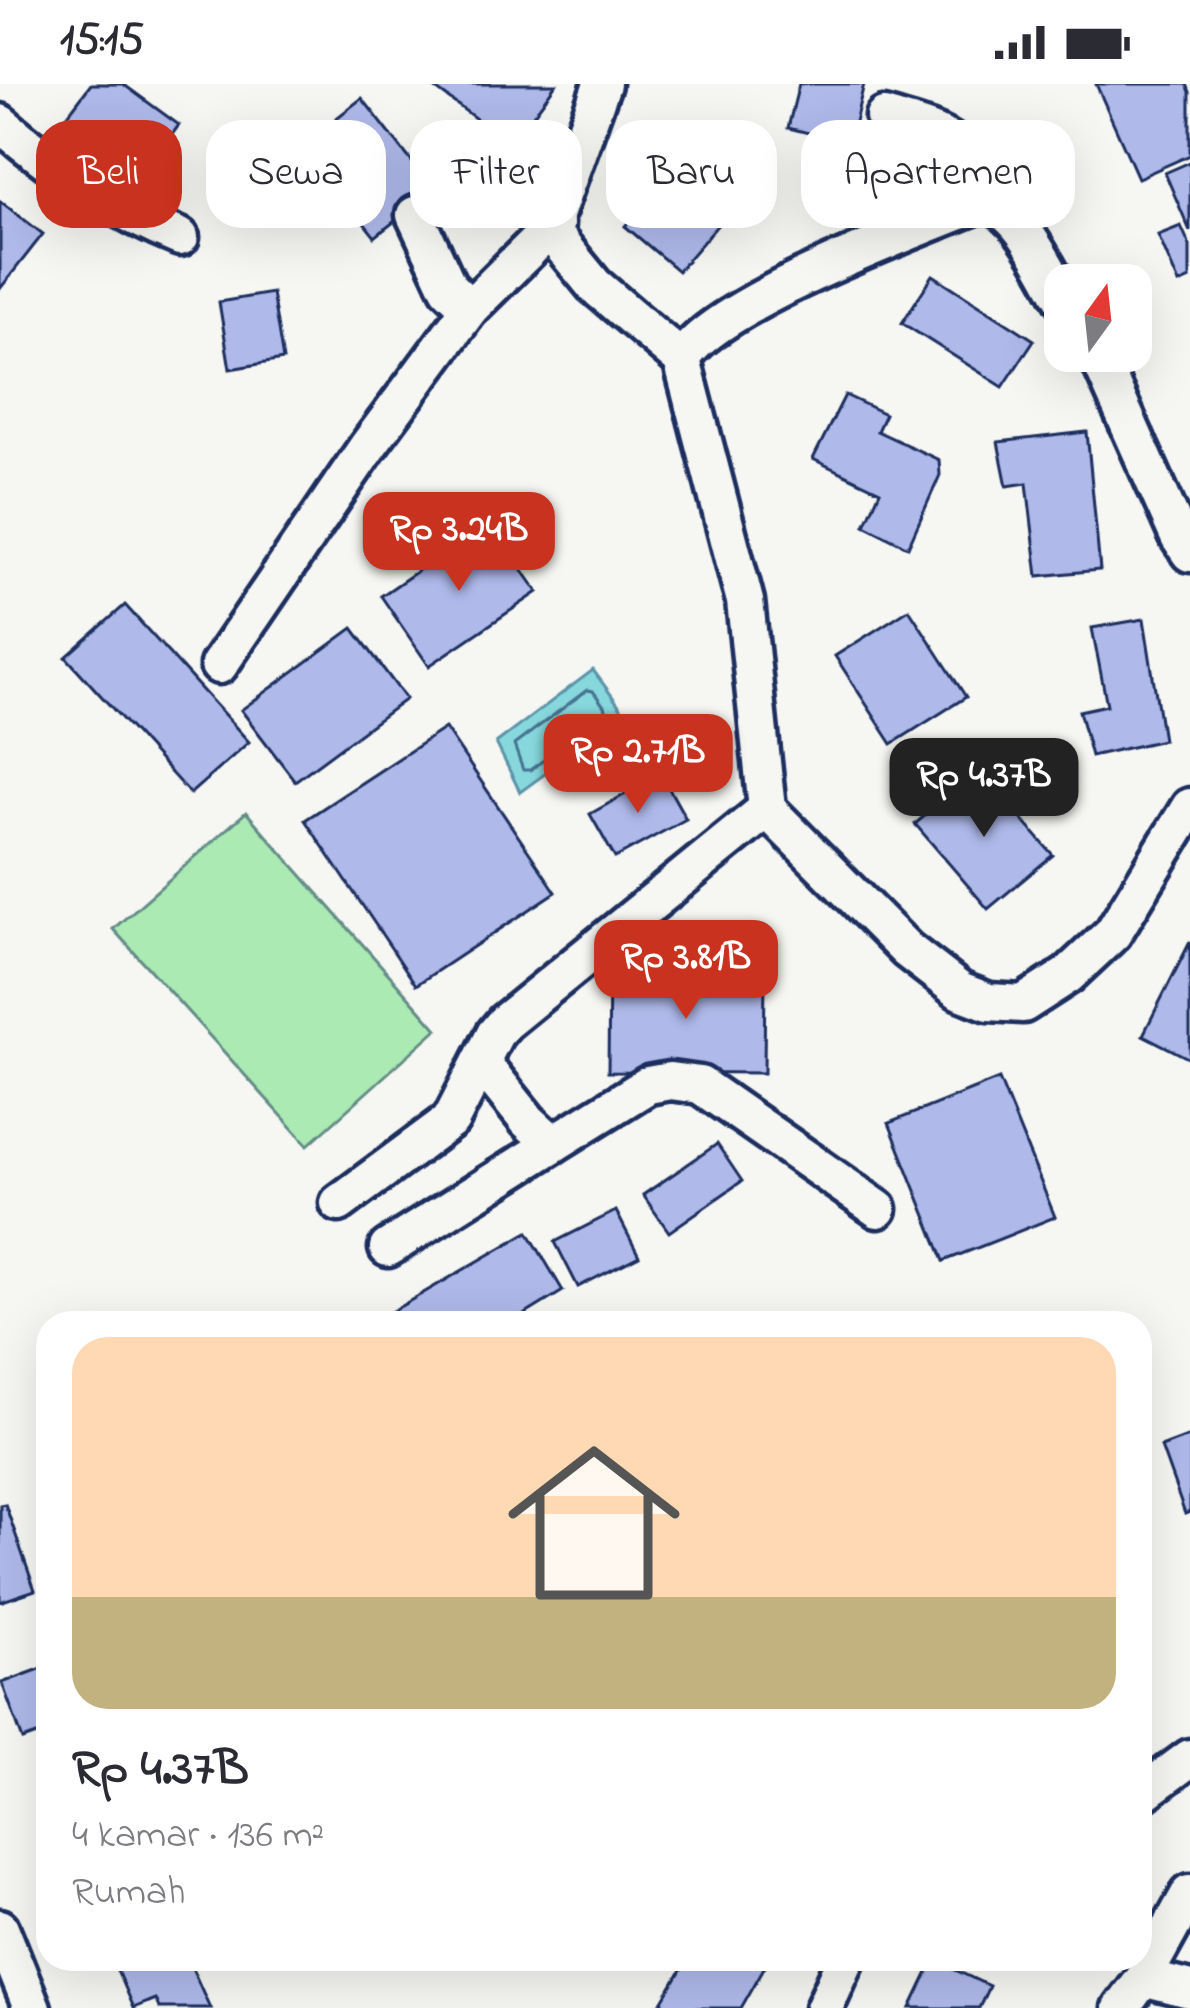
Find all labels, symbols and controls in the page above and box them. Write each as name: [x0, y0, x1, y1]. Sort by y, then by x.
text: 15:15: [60, 9, 144, 75]
chip: Beli: [36, 120, 182, 228]
chip: Sewa: [206, 120, 386, 228]
chip: Filter: [410, 120, 582, 228]
chip: Baru: [606, 120, 777, 228]
chip: Apartemen: [801, 120, 1075, 228]
north arrow: [1044, 264, 1152, 372]
map controls: [1044, 264, 1152, 372]
pin: Rp 3.24B: [335, 492, 583, 594]
text: Rp 3.24B: [390, 502, 528, 559]
pin: Rp 2.71B: [514, 714, 762, 816]
text: Rp 2.71B: [571, 724, 705, 781]
pin: Rp 4.37B: [860, 738, 1108, 840]
text: Rp 4.37B: [917, 748, 1051, 805]
pin: Rp 3.81B: [562, 920, 810, 1022]
text: Rp 3.81B: [621, 930, 751, 987]
icon: home: [486, 1415, 702, 1631]
text: Rp 4.37B: [72, 1733, 249, 1808]
text: 4 kamar · 136 m²: [72, 1808, 324, 1865]
text: Rumah: [72, 1865, 186, 1922]

